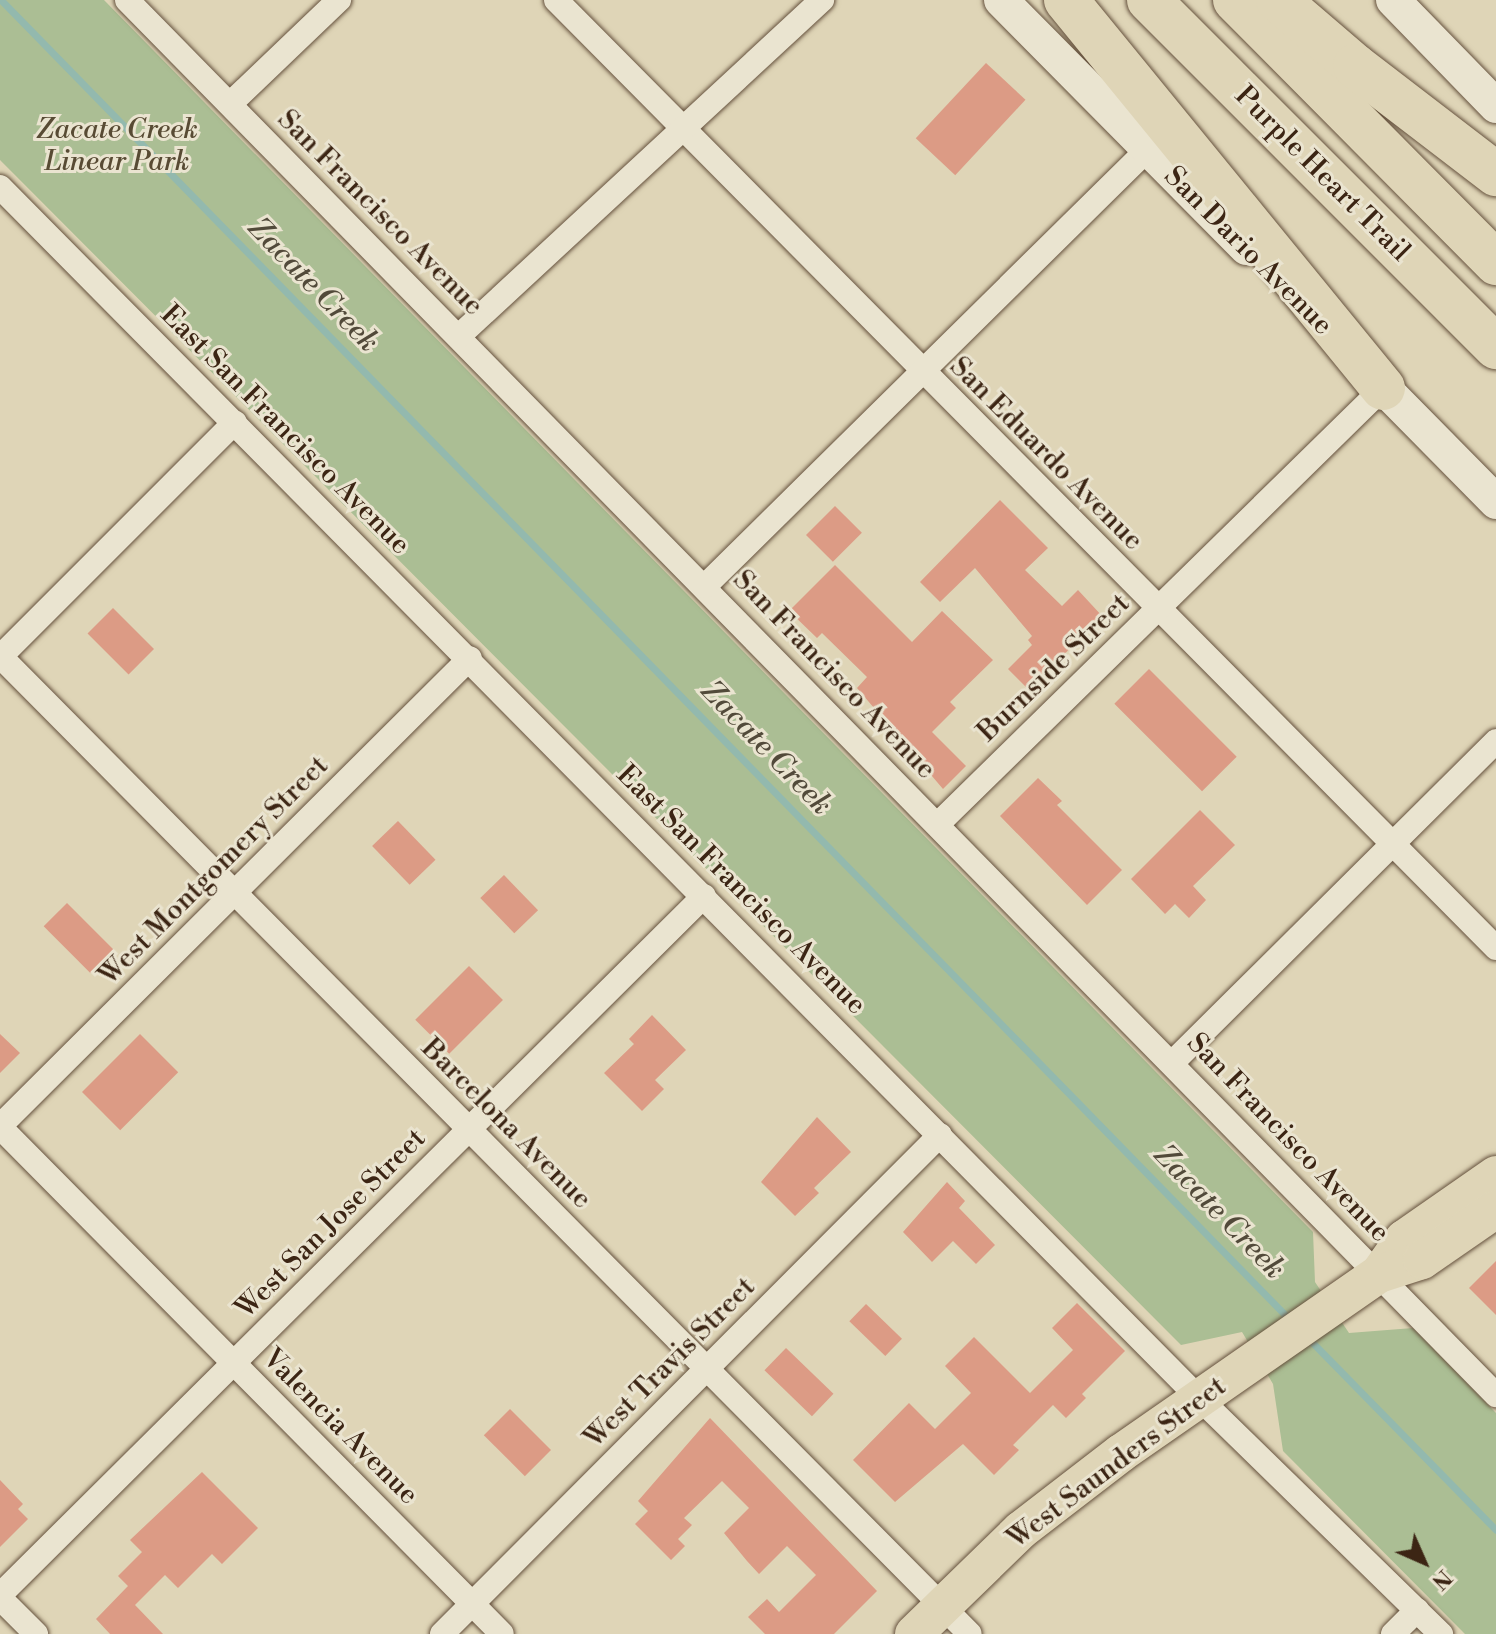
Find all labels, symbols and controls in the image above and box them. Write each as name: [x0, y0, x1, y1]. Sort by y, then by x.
street label: Purple Heart Trail: [1227, 79, 1417, 269]
street label: San Francisco Avenue: [270, 103, 490, 323]
park label: Zacate Creek Linear Park: [36, 113, 198, 179]
street label: San Dario Avenue: [1157, 160, 1339, 342]
water label: Zacate Creek: [240, 210, 386, 360]
street label: East San Francisco Avenue: [153, 298, 417, 562]
street label: San Eduardo Avenue: [942, 350, 1150, 558]
street label: San Francisco Avenue: [726, 564, 942, 786]
street label: Burnside Street: [971, 587, 1137, 749]
water label: Zacate Creek: [693, 673, 839, 823]
street label: West Montgomery Street: [92, 749, 336, 993]
street label: East San Francisco Avenue: [609, 758, 873, 1022]
street label: San Francisco Avenue: [1180, 1027, 1396, 1249]
street label: Barcelona Avenue: [414, 1032, 598, 1216]
street label: West San Jose Street: [229, 1122, 433, 1326]
water label: Zacate Creek: [1146, 1137, 1292, 1287]
street label: West Travis Street: [578, 1271, 762, 1455]
street label: Valencia Avenue: [255, 1342, 425, 1512]
street label: West Saunders Street: [1001, 1370, 1233, 1556]
north arrow: [1384, 1522, 1464, 1602]
text: N: [1426, 1564, 1457, 1595]

